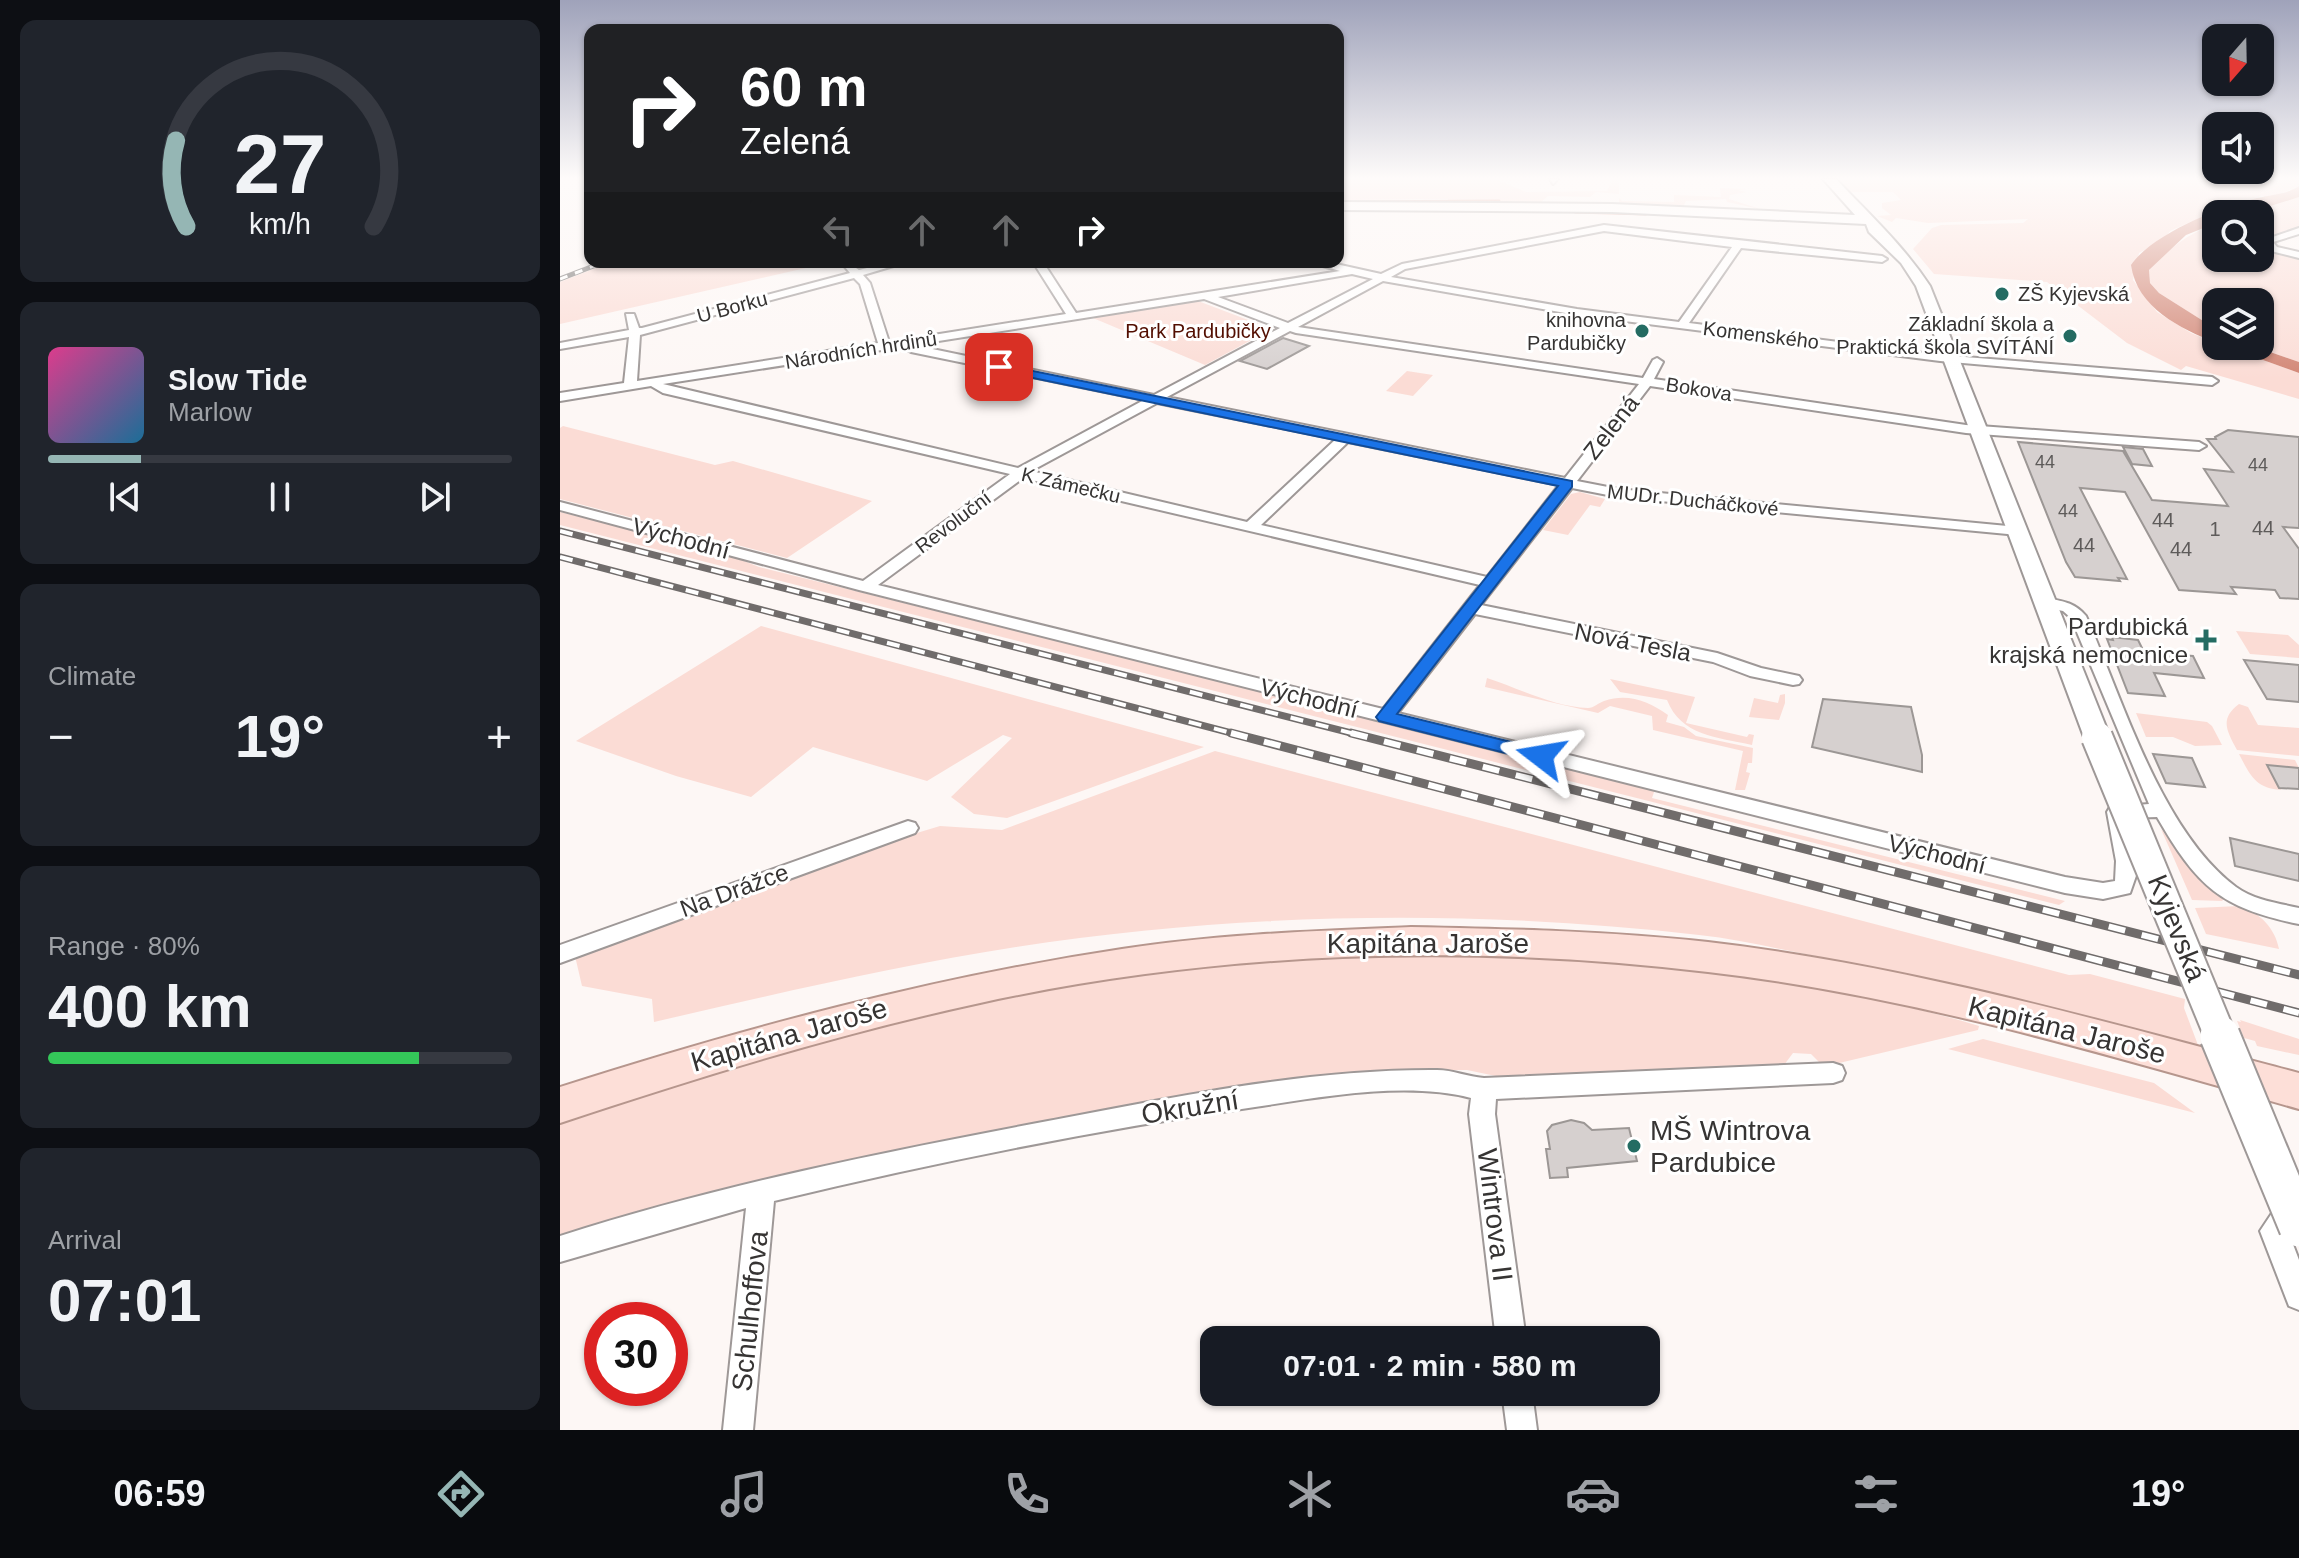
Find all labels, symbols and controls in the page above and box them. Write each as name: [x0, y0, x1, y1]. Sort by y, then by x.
north arrow: [2202, 24, 2274, 96]
map controls: [2202, 24, 2274, 360]
text: 60 m: [740, 55, 868, 118]
icon: right: [608, 56, 712, 160]
button: sound: [2202, 112, 2274, 184]
text: 27: [234, 118, 326, 211]
text: Zelená: [740, 121, 850, 162]
button: search: [2202, 200, 2274, 272]
text: km/h: [249, 208, 311, 240]
icon: left: [816, 208, 860, 252]
icon: ahead: [900, 208, 944, 252]
icon: ahead: [984, 208, 1028, 252]
icon: right: [1068, 208, 1112, 252]
place label: ZŠ Kyjevská: [2018, 283, 2130, 305]
marker: ZŠ Kyjevská: [1993, 285, 2011, 303]
street label: U Borku: [694, 287, 770, 327]
button: layers: [2202, 288, 2274, 360]
place label: knihovna Pardubičky: [1527, 309, 1627, 354]
place label: Základní škola a Praktická škola SVÍTÁNÍ: [1836, 313, 2055, 358]
street label: Komenského: [1702, 317, 1820, 353]
park label: Park Pardubičky: [1125, 320, 1271, 342]
marker: knihovna Pardubičky: [1633, 322, 1651, 340]
street label: Národních hrdinů: [784, 327, 938, 373]
marker: Základní škola a Praktická škola SVÍTÁNÍ: [2061, 327, 2079, 345]
pin: [965, 333, 1033, 401]
icon: arrive: [977, 345, 1021, 389]
text: Slow Tide: [168, 363, 307, 396]
street label: Bokova: [1664, 373, 1735, 405]
street label: Zelená: [1578, 389, 1645, 464]
text: Marlow: [168, 397, 252, 427]
house number: 44: [2035, 452, 2055, 472]
house number: 44: [2248, 455, 2268, 475]
street label: K Zámečku: [1019, 463, 1123, 507]
icon: previous: [103, 475, 147, 519]
icon: pause: [258, 475, 302, 519]
icon: next: [413, 475, 457, 519]
street label: MUDr. Ducháčkové: [1606, 480, 1780, 520]
street label: Revoluční: [911, 486, 995, 558]
house number: 44: [2058, 501, 2078, 521]
house number: 44: [2152, 509, 2174, 531]
street label: Východní: [629, 512, 733, 564]
house number: 44: [2252, 517, 2274, 539]
house number: 1: [2209, 518, 2221, 540]
house number: 44: [2073, 534, 2095, 556]
house number: 44: [2170, 538, 2192, 560]
place label: Pardubická krajská nemocnice: [1989, 613, 2189, 668]
street label: Nová Tesla: [1572, 617, 1694, 667]
marker: Pardubická krajská nemocnice: [2195, 629, 2217, 651]
text: Climate: [48, 661, 136, 691]
street label: Východní: [1257, 673, 1361, 723]
text: 19°: [235, 703, 325, 770]
text: −: [48, 712, 74, 761]
text: +: [486, 712, 512, 761]
position arrow: [1499, 714, 1583, 798]
street label: Východní: [1885, 829, 1989, 879]
street label: Na Drážce: [676, 858, 792, 922]
street label: Kyjevská: [2142, 870, 2213, 986]
street label: Kapitána Jaroše: [1327, 928, 1529, 959]
text: Range · 80%: [48, 931, 200, 961]
text: 400 km: [48, 973, 252, 1040]
street label: Kapitána Jaroše: [1965, 990, 2169, 1070]
street label: Kapitána Jaroše: [687, 992, 891, 1078]
street label: Okružní: [1139, 1084, 1241, 1130]
place label: MŠ Wintrova Pardubice: [1650, 1115, 1811, 1178]
marker: MŠ Wintrova Pardubice: [1625, 1137, 1643, 1155]
street label: Wintrova II: [1471, 1147, 1519, 1283]
text: Arrival: [48, 1225, 122, 1255]
street label: Schulhoffova: [726, 1229, 774, 1393]
text: 07:01: [48, 1267, 201, 1334]
speed limit sign: 30: [584, 1302, 688, 1406]
text: 07:01 · 2 min · 580 m: [1283, 1349, 1577, 1382]
icon: directions: [433, 1466, 489, 1522]
icon: music: [716, 1466, 772, 1522]
icon: phone: [999, 1466, 1055, 1522]
icon: climate: [1282, 1466, 1338, 1522]
icon: car: [1565, 1466, 1621, 1522]
icon: filters: [1848, 1466, 1904, 1522]
text: 06:59: [114, 1473, 206, 1514]
text: 19°: [2131, 1473, 2185, 1514]

